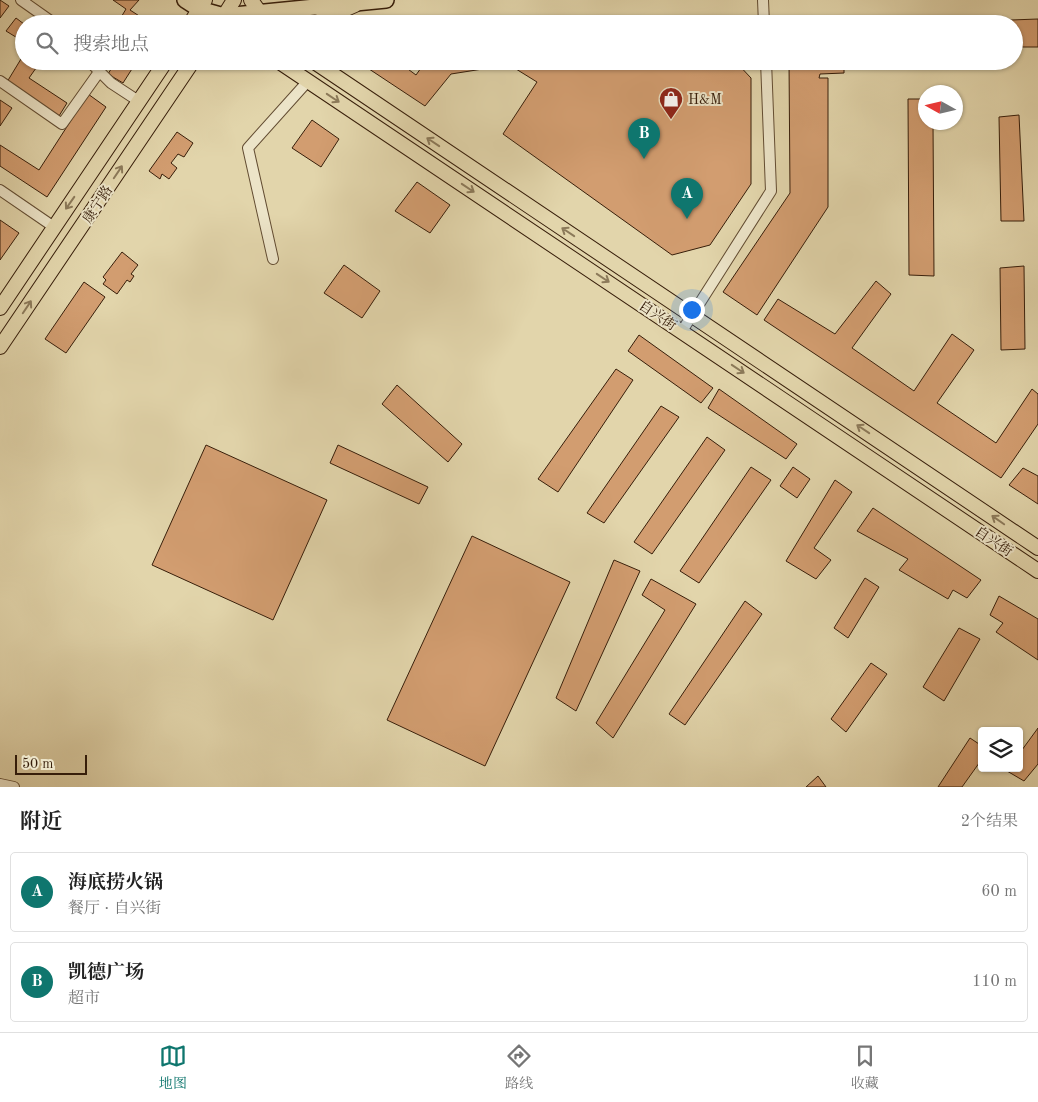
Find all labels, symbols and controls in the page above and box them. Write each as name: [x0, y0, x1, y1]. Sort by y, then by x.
search box: [15, 15, 1023, 70]
icon: search: [33, 29, 61, 57]
text: 搜索地点: [73, 36, 149, 55]
north arrow: [918, 85, 963, 130]
shop icon: H&M: [658, 86, 684, 120]
one-way arrow: [326, 92, 340, 103]
place label: H&M: [688, 93, 722, 107]
pin: B: [628, 118, 660, 159]
one-way arrow: [426, 137, 440, 147]
one-way arrow: [113, 166, 123, 180]
pin: A: [671, 178, 703, 219]
street label: 康宁路: [79, 183, 115, 226]
one-way arrow: [461, 183, 475, 193]
one-way arrow: [65, 196, 75, 210]
one-way arrow: [561, 227, 575, 237]
one-way arrow: [596, 273, 610, 284]
street label: 自兴街: [636, 297, 679, 333]
your location: [679, 297, 705, 323]
one-way arrow: [22, 300, 32, 314]
one-way arrow: [731, 364, 745, 374]
one-way arrow: [857, 424, 871, 434]
one-way arrow: [991, 515, 1005, 525]
street label: 自兴街: [972, 523, 1015, 559]
map controls: [978, 727, 1023, 772]
button: layers: [978, 727, 1023, 772]
scale bar: [15, 752, 88, 775]
text: 50 m: [22, 757, 53, 771]
text: 附近: [20, 812, 62, 833]
text: 2个结果: [961, 814, 1018, 830]
text: 海底捞火锅: [68, 874, 163, 893]
text: A: [31, 884, 43, 900]
text: 60 m: [981, 884, 1017, 900]
text: 餐厅 · 自兴街: [68, 901, 161, 917]
text: 凯德广场: [68, 964, 144, 983]
text: B: [31, 974, 43, 990]
text: 110 m: [972, 974, 1017, 990]
text: 超市: [68, 991, 100, 1007]
tab: 地图: [159, 1042, 187, 1093]
tab: 路线: [505, 1042, 533, 1093]
tab: 收藏: [851, 1042, 879, 1093]

